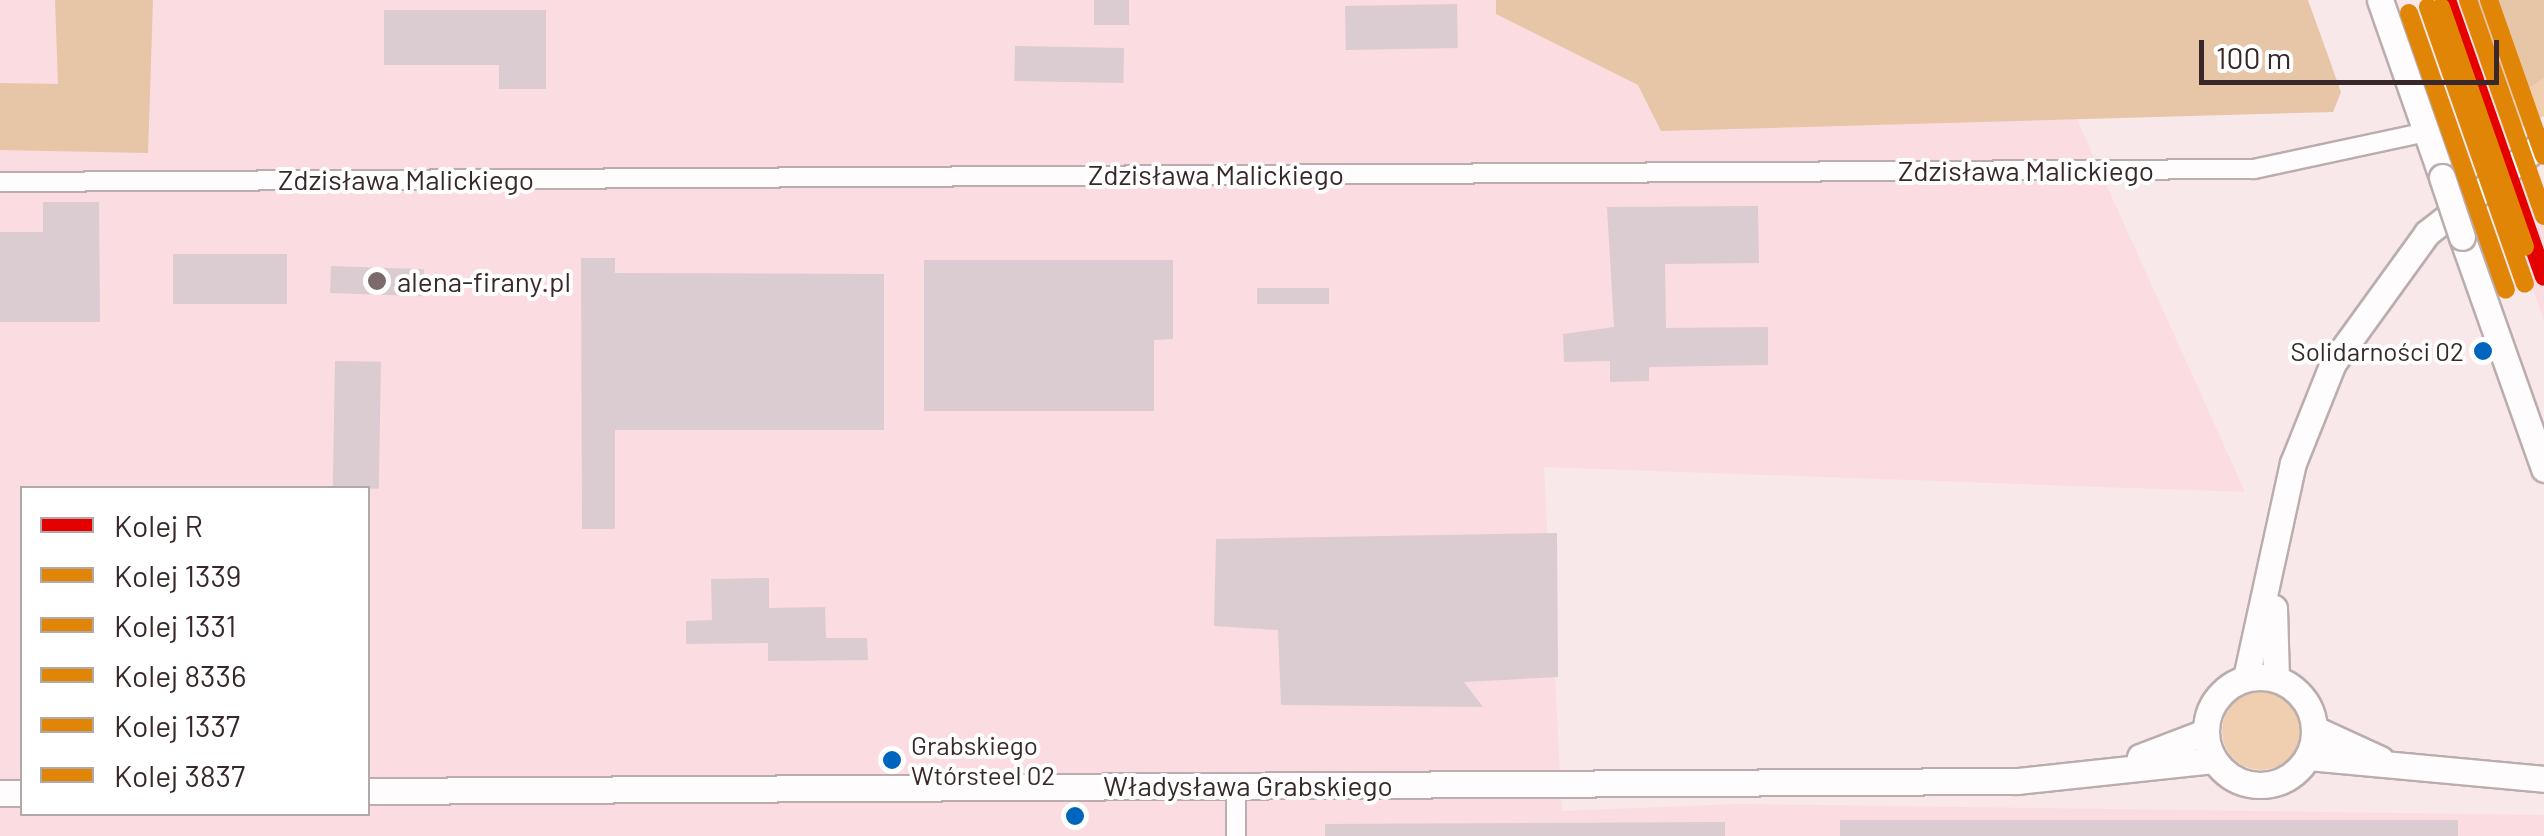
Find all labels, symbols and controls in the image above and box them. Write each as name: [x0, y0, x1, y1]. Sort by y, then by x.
scale bar: [2204, 20, 2504, 82]
text: 100 m: [2216, 39, 2291, 75]
street label: Zdzisława Malickiego: [1898, 153, 2154, 187]
street label: Zdzisława Malickiego: [1088, 157, 1344, 191]
street label: Zdzisława Malickiego: [278, 162, 534, 196]
place label: alena-firany.pl: [397, 264, 571, 298]
marker: alena-firany.pl: [366, 270, 388, 292]
place label: Solidarności 02: [2291, 335, 2464, 367]
marker: Solidarności 02: [2473, 341, 2493, 361]
legend: [20, 486, 370, 816]
text: Kolej R: [114, 507, 203, 543]
text: Kolej 1339: [114, 557, 242, 593]
text: Kolej 1331: [114, 607, 236, 643]
text: Kolej 8336: [114, 657, 246, 693]
text: Kolej 1337: [114, 707, 240, 743]
place label: Grabskiego Wtórsteel 02: [911, 729, 1055, 790]
marker: Grabskiego Wtórsteel 02: [882, 750, 902, 770]
text: Kolej 3837: [114, 757, 245, 793]
street label: Władysława Grabskiego: [1103, 768, 1393, 802]
unlabelled marker: [1065, 806, 1085, 826]

